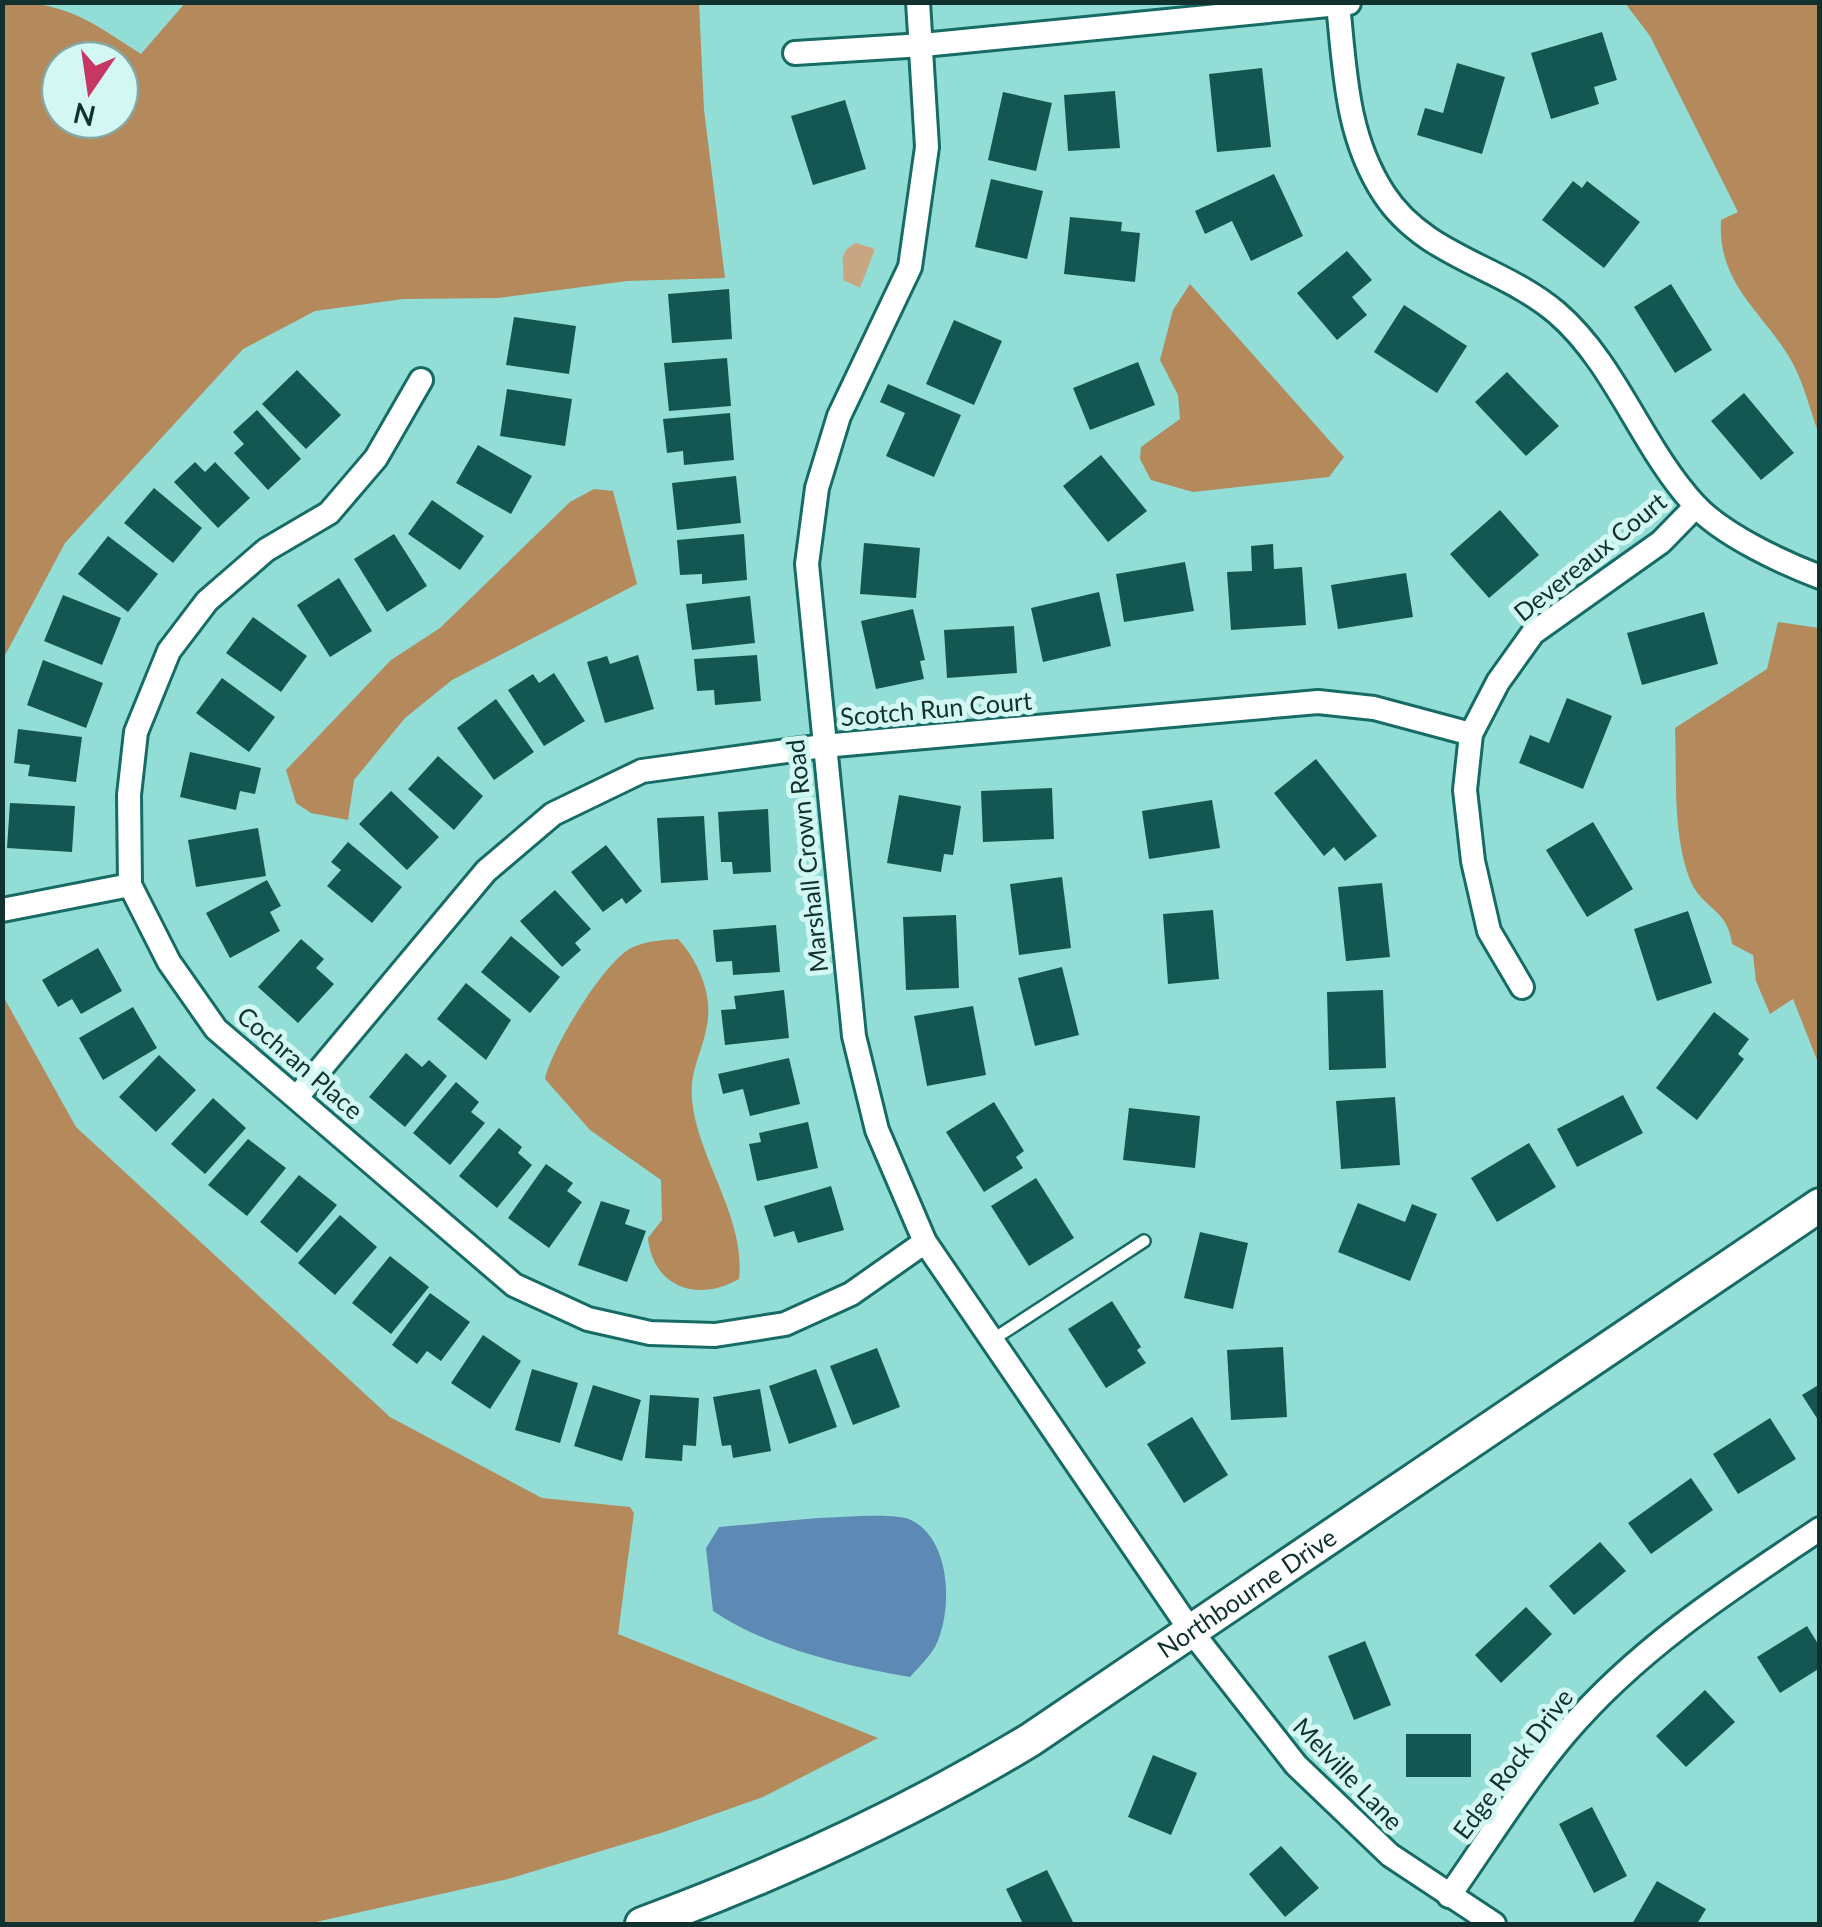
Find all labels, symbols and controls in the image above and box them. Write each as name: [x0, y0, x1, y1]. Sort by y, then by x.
north arrow: [40, 40, 140, 140]
text: N: [70, 96, 98, 134]
street label: Devereaux Court: [1507, 486, 1672, 627]
street label: Scotch Run Court: [839, 685, 1033, 731]
street label: Marshall Crown Road: [779, 738, 833, 974]
street label: Cochran Place: [232, 1000, 370, 1125]
street label: Northbourne Drive: [1151, 1521, 1341, 1663]
street label: Edge Rock Drive: [1446, 1683, 1578, 1844]
street label: Melville Lane: [1288, 1711, 1410, 1836]

